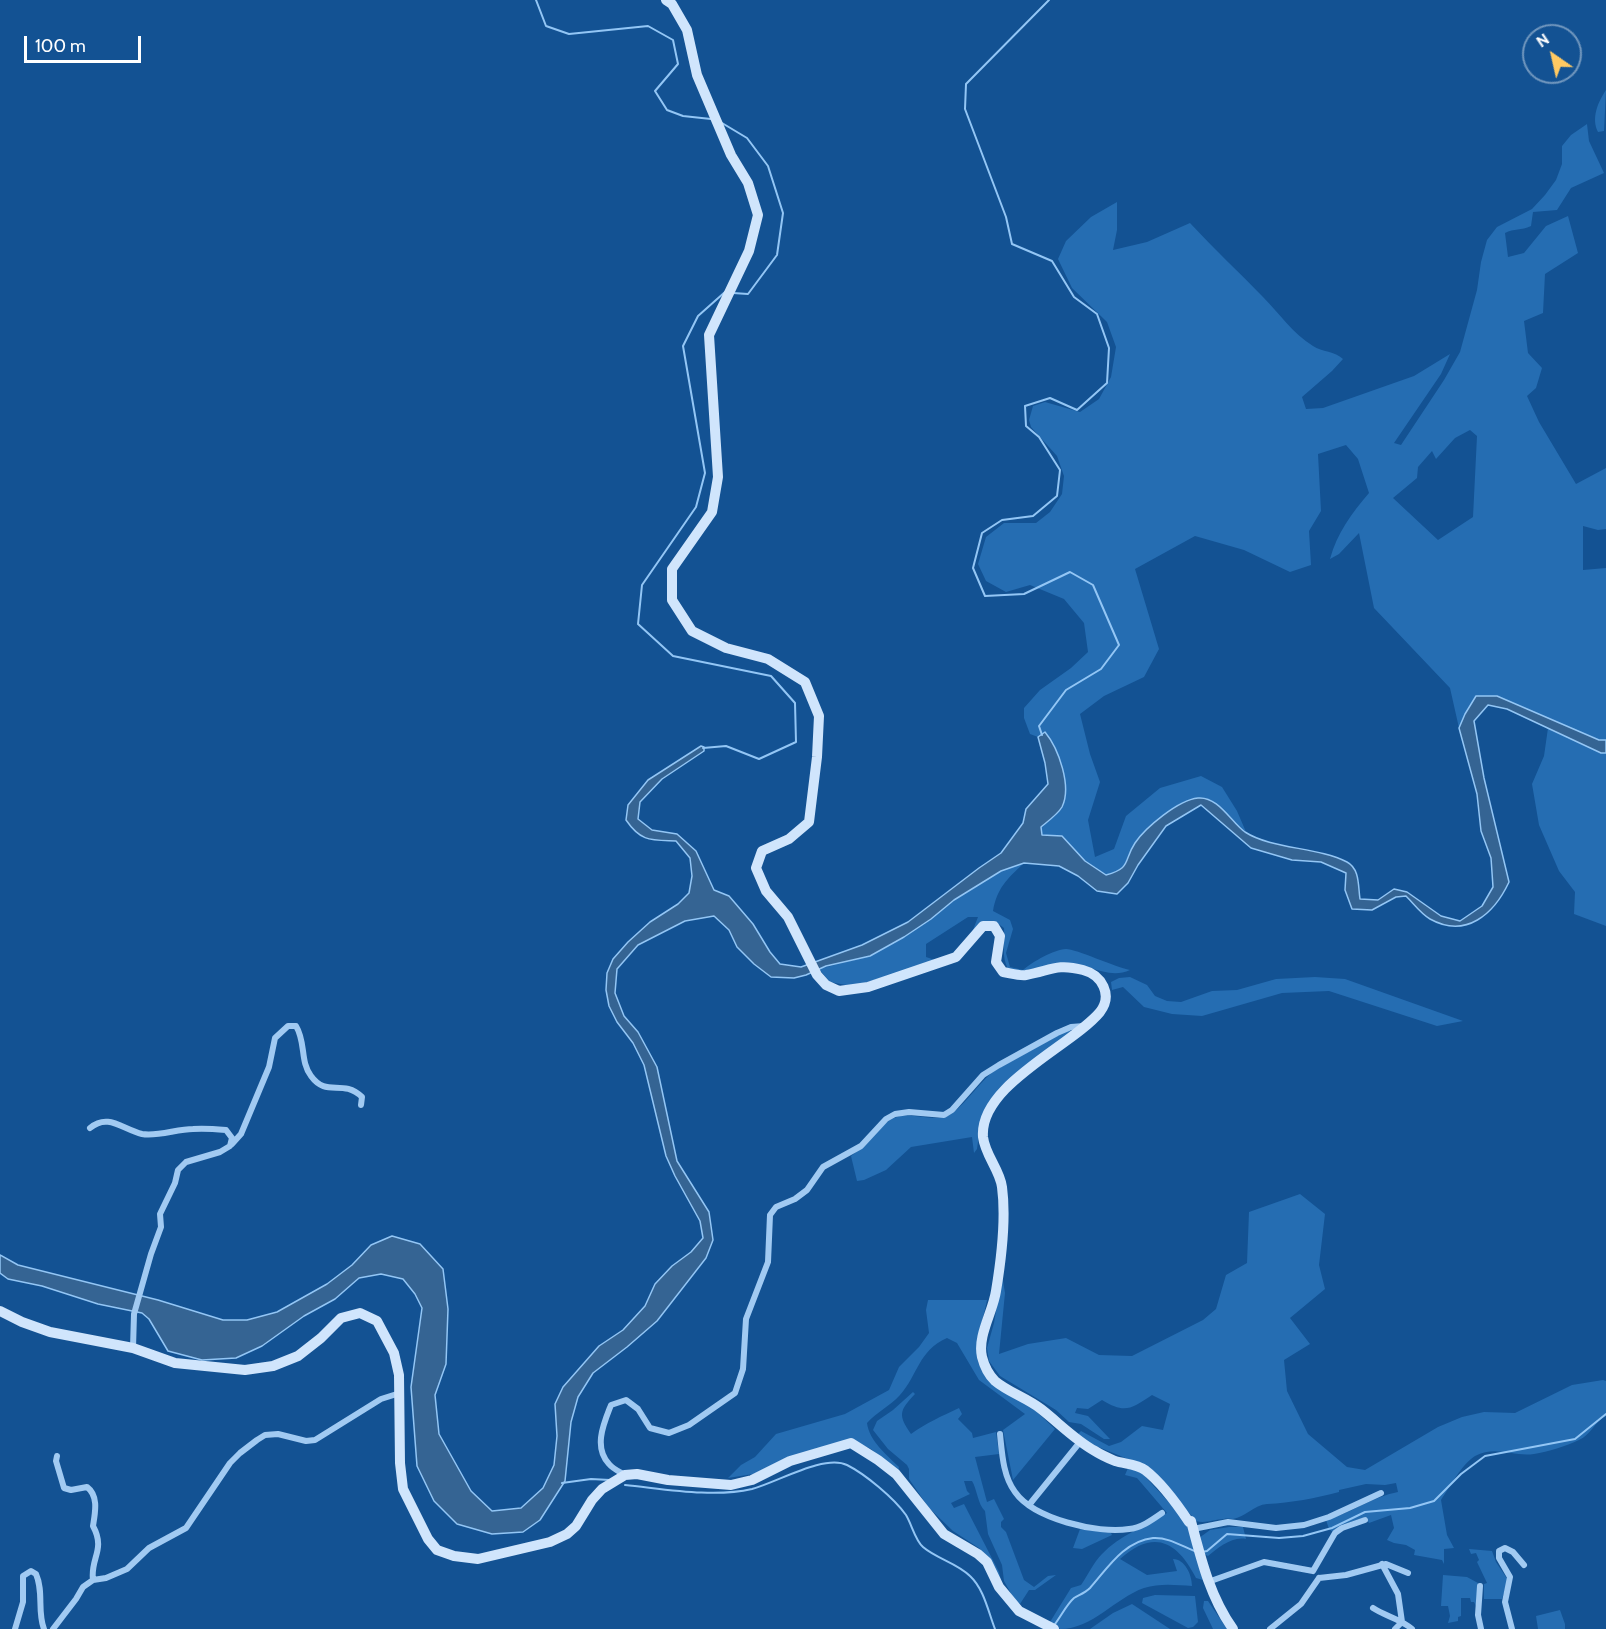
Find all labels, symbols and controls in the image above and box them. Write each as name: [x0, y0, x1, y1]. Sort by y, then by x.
scale bar: [27, 24, 144, 62]
north arrow: [1522, 24, 1582, 84]
text: N: [1533, 29, 1553, 51]
text: 100 m: [35, 35, 86, 57]

